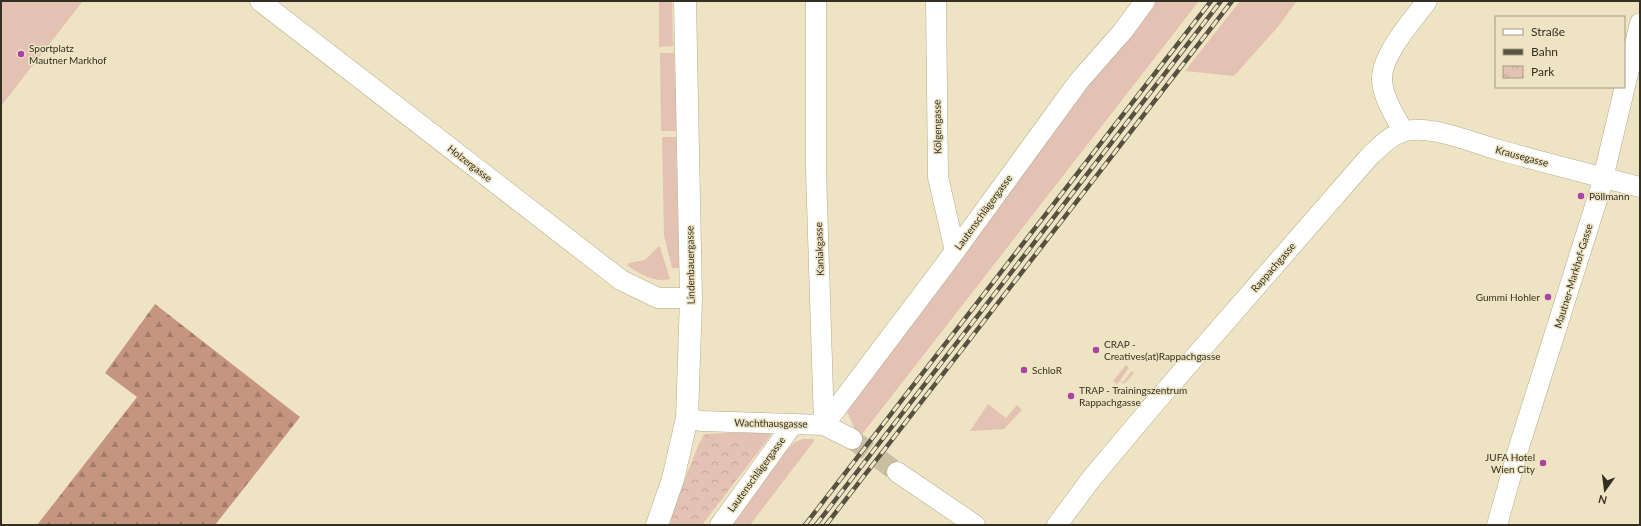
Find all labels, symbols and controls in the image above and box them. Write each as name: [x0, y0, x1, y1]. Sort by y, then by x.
legend: [1495, 16, 1625, 88]
text: Straße: [1531, 24, 1565, 39]
place label: Sportplatz Mautner Markhof: [29, 42, 107, 66]
text: Bahn: [1531, 44, 1558, 59]
marker: Sportplatz Mautner Markhof: [16, 49, 26, 59]
text: Park: [1531, 64, 1555, 79]
street label: Kölgengasse: [931, 100, 943, 154]
street label: Holzergasse: [445, 142, 495, 184]
street label: Krausegasse: [1494, 143, 1550, 169]
street label: Lautenschlägergasse: [952, 172, 1014, 252]
place label: Pöllmann: [1589, 190, 1630, 202]
marker: Pöllmann: [1576, 191, 1586, 201]
street label: Kaniakgasse: [812, 222, 826, 276]
street label: Mautner-Markhof-Gasse: [1551, 222, 1595, 330]
street label: Lindenbauergasse: [683, 226, 697, 304]
street label: Rappachgasse: [1248, 240, 1298, 294]
place label: Gummi Hohler: [1476, 291, 1540, 303]
marker: Gummi Hohler: [1543, 292, 1553, 302]
place label: CRAP - Creatives(at)Rappachgasse: [1104, 338, 1221, 362]
marker: CRAP - Creatives(at)Rappachgasse: [1091, 345, 1101, 355]
place label: SchloR: [1032, 364, 1063, 376]
marker: SchloR: [1019, 365, 1029, 375]
place label: TRAP - Trainingszentrum Rappachgasse: [1079, 384, 1187, 408]
marker: TRAP - Trainingszentrum Rappachgasse: [1066, 391, 1076, 401]
street label: Wachthausgasse: [734, 416, 808, 430]
street label: Lautenschlägergasse: [725, 434, 787, 514]
place label: JUFA Hotel Wien City: [1485, 451, 1536, 475]
marker: JUFA Hotel Wien City: [1538, 458, 1548, 468]
north arrow: [1585, 470, 1625, 510]
text: N: [1597, 493, 1608, 508]

